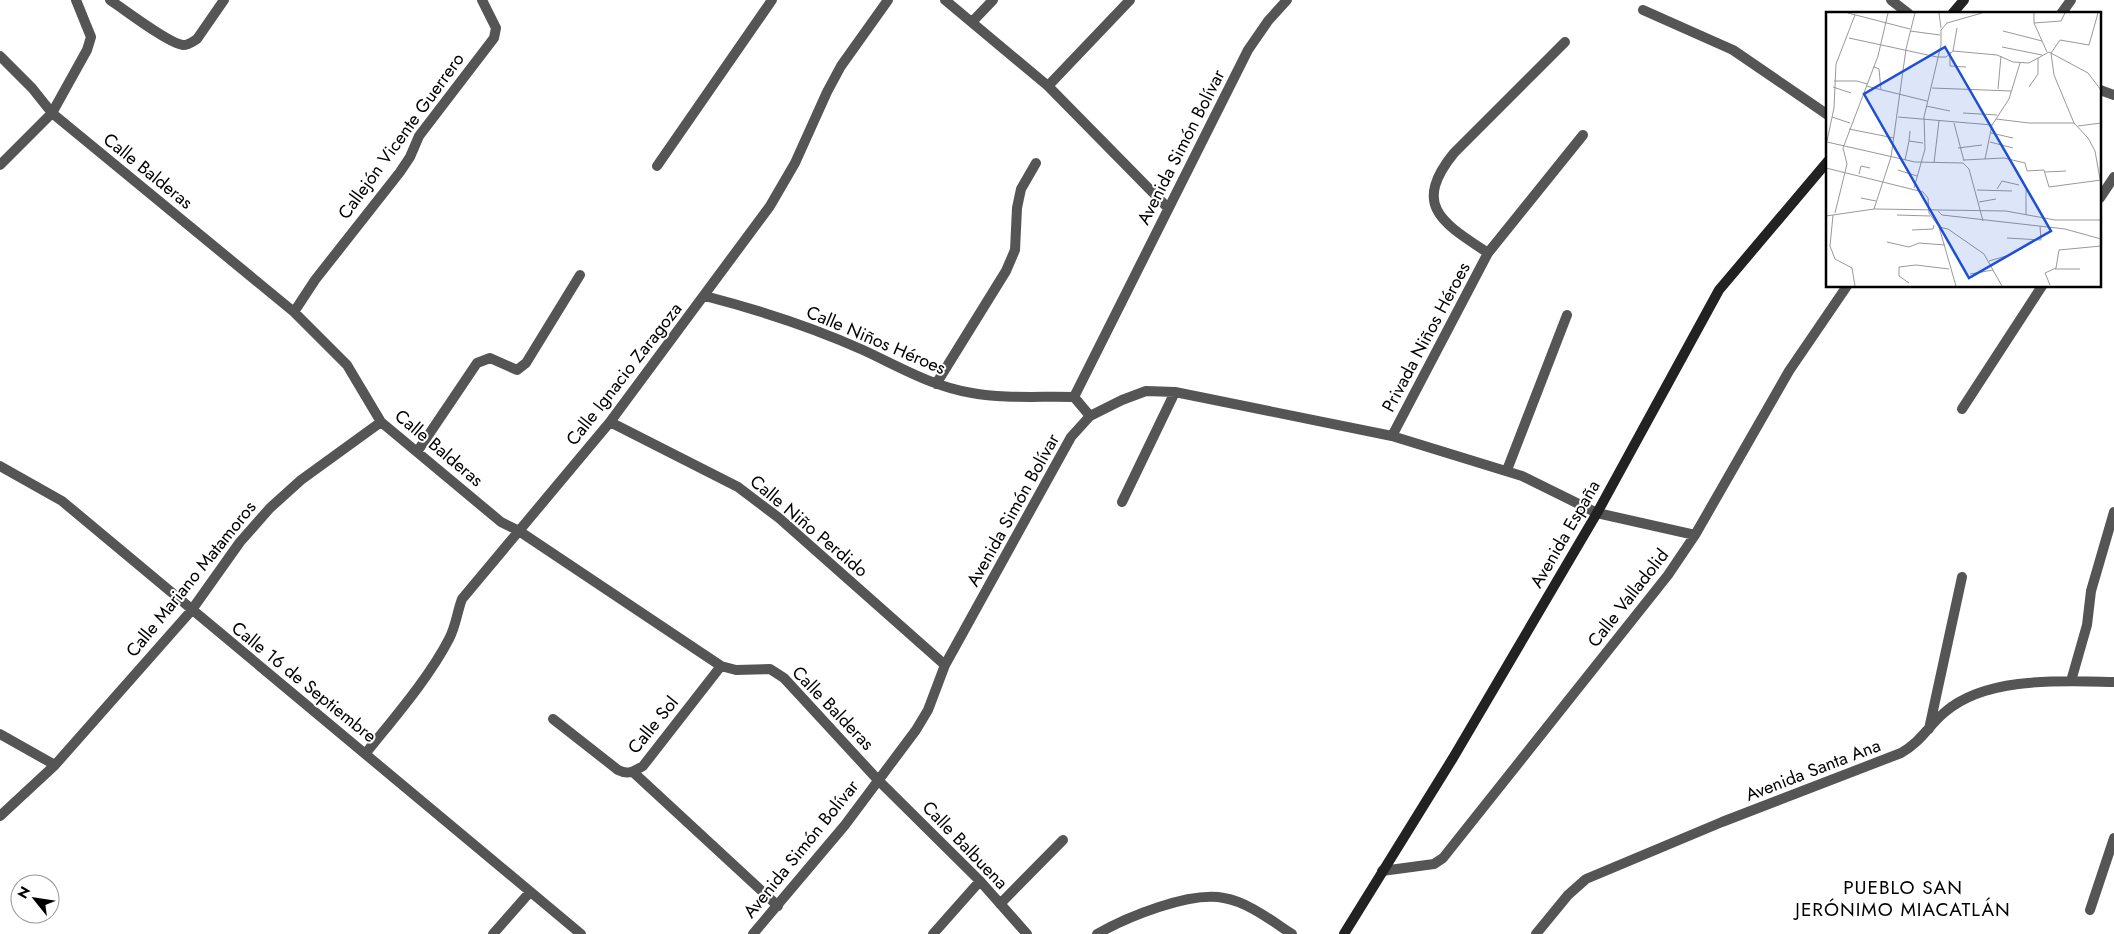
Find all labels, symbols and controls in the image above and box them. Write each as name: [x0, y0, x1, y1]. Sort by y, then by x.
inset map: [1826, 12, 2102, 288]
street label: Callejón Vicente Guerrero: [332, 47, 470, 225]
street label: Avenida Simón Bolívar: [1131, 64, 1232, 229]
street label: Calle Balderas: [98, 127, 198, 215]
street label: Privada Niños Héroes: [1376, 258, 1476, 416]
street label: Calle Ignacio Zaragoza: [560, 297, 688, 451]
street label: Calle Niños Héroes: [802, 299, 950, 381]
street label: Calle Balderas: [389, 403, 489, 493]
street label: Avenida Simón Bolívar: [960, 428, 1066, 591]
street label: Calle Niño Perdido: [744, 469, 874, 583]
street label: Avenida España: [1524, 475, 1606, 593]
street label: Calle Mariano Matamoros: [120, 495, 262, 663]
street label: Calle Valladolid: [1581, 543, 1675, 653]
street label: Calle 16 de Septiembre: [226, 615, 382, 749]
street label: Calle Balderas: [786, 660, 880, 756]
street label: Calle Sol: [622, 690, 684, 760]
street label: Avenida Santa Ana: [1742, 732, 1884, 808]
street label: Avenida Simón Bolívar: [737, 774, 865, 924]
street label: Calle Balbuena: [916, 795, 1014, 895]
north arrow: [10, 874, 60, 924]
district label: PUEBLO SAN JERÓNIMO MIACATLÁN: [1792, 874, 2011, 923]
text: N: [12, 883, 35, 902]

